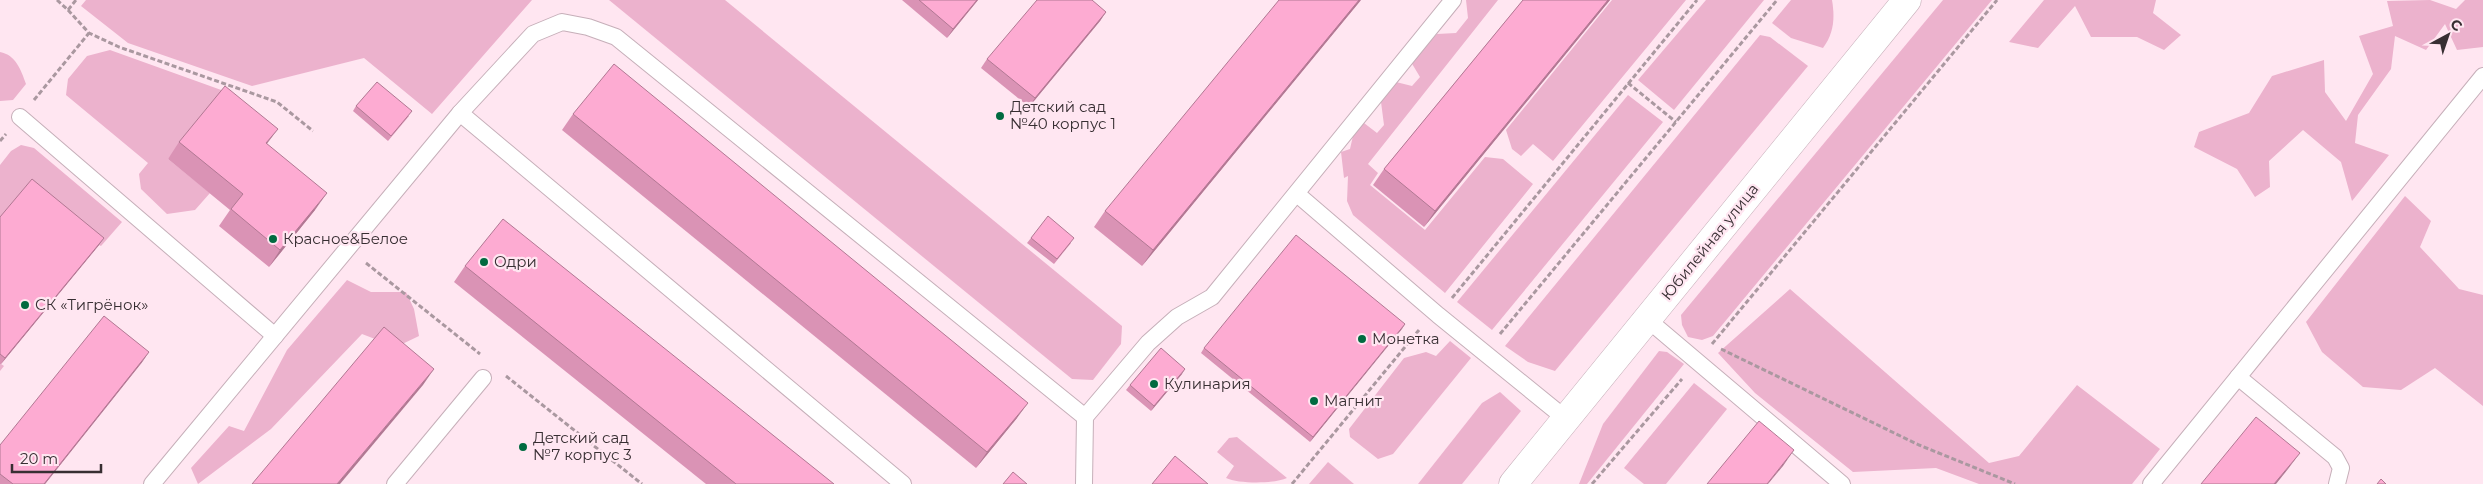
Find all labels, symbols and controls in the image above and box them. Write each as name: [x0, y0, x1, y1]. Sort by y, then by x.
north arrow: [2423, 10, 2473, 60]
text: С: [2447, 15, 2466, 35]
place label: Детский сад №40 корпус 1: [1010, 97, 1116, 133]
marker: Детский сад №40 корпус 1: [994, 110, 1006, 122]
street label: Юбилейная улица: [1657, 180, 1762, 304]
place label: Красное&Белое: [283, 229, 408, 248]
marker: Красное&Белое: [267, 233, 279, 245]
place label: Одри: [494, 252, 537, 271]
marker: Одри: [478, 256, 490, 268]
place label: СК «Тигрёнок»: [35, 295, 148, 314]
marker: СК «Тигрёнок»: [19, 299, 31, 311]
place label: Монетка: [1372, 329, 1439, 348]
marker: Монетка: [1356, 333, 1368, 345]
place label: Кулинария: [1164, 374, 1251, 393]
marker: Кулинария: [1148, 378, 1160, 390]
place label: Магнит: [1324, 391, 1383, 410]
marker: Магнит: [1308, 395, 1320, 407]
place label: Детский сад №7 корпус 3: [533, 428, 632, 464]
marker: Детский сад №7 корпус 3: [517, 441, 529, 453]
scale bar: [12, 442, 101, 474]
text: 20 m: [20, 449, 58, 468]

